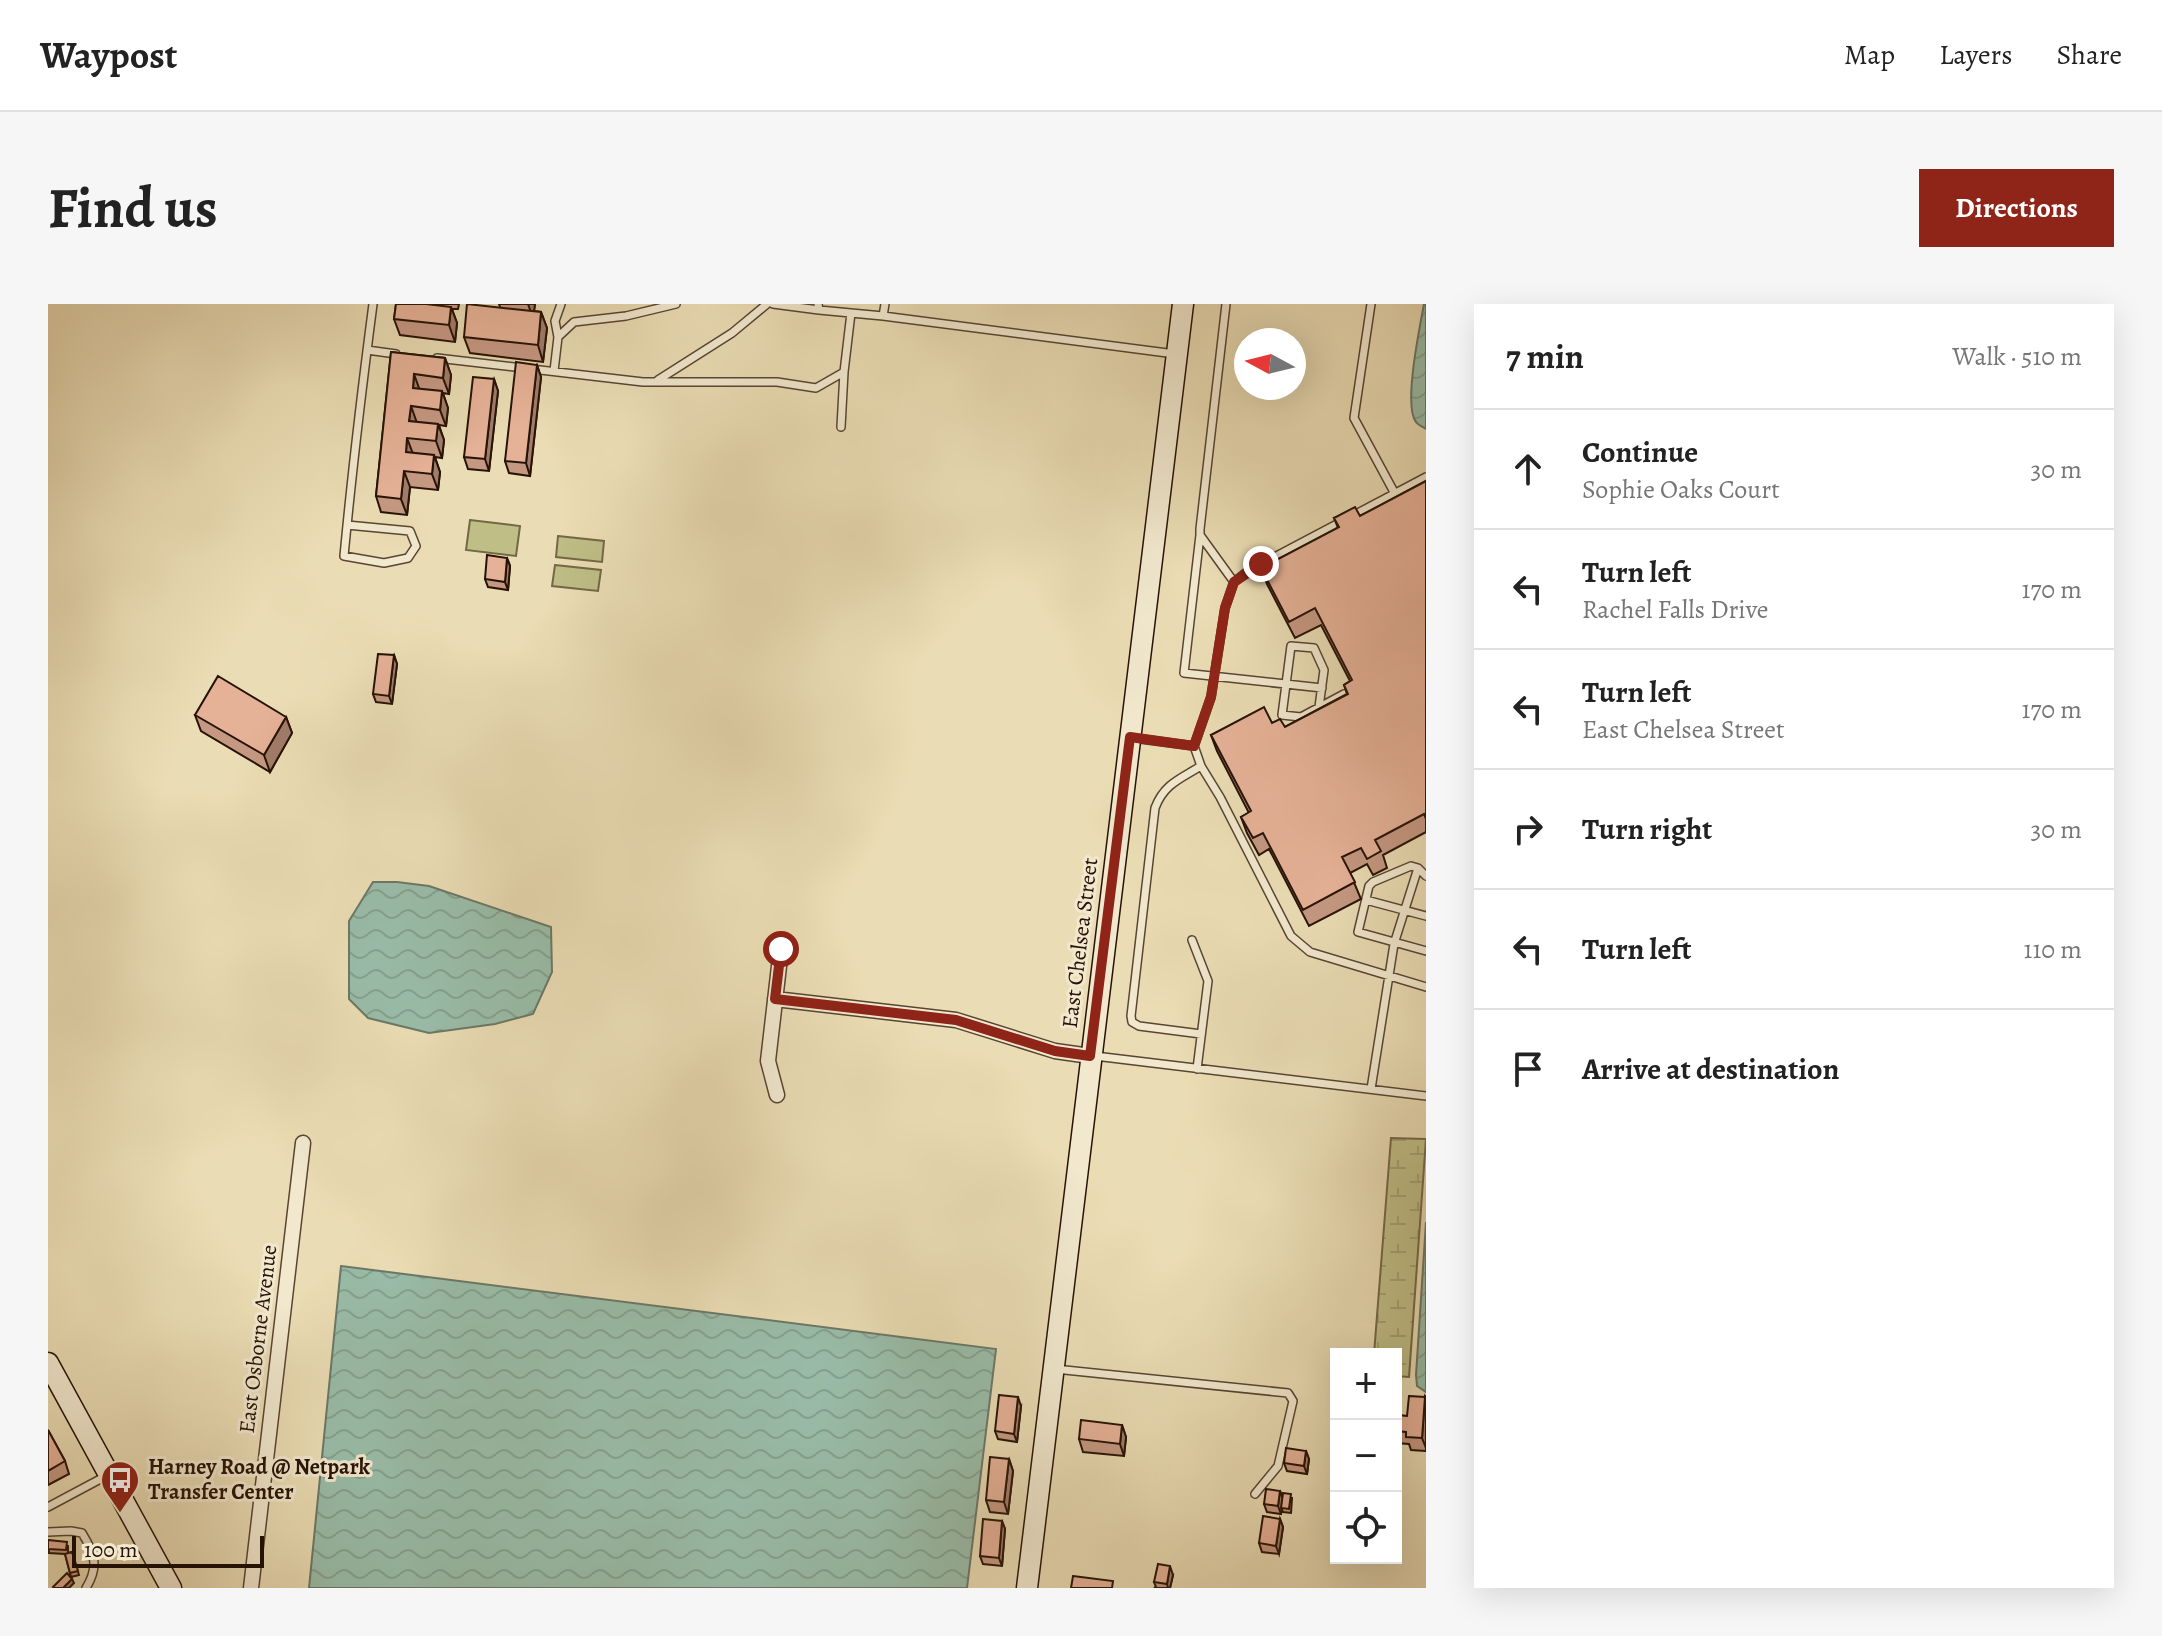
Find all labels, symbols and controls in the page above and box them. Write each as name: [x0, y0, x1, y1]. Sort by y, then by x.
text: Waypost: [40, 29, 177, 81]
text: Map: [1844, 36, 1895, 74]
text: Layers: [1939, 36, 2012, 74]
text: Share: [2056, 36, 2122, 74]
button: Directions: [1919, 169, 2114, 247]
text: Find us: [48, 170, 218, 246]
north arrow: [1234, 328, 1306, 400]
text: 7 min: [1506, 333, 1584, 380]
text: Walk · 510 m: [1952, 339, 2082, 374]
text: Continue: [1582, 432, 1698, 472]
icon: ahead: [1506, 447, 1550, 491]
text: 30 m: [2031, 452, 2082, 487]
text: Sophie Oaks Court: [1582, 472, 1780, 507]
route end: [1243, 546, 1279, 582]
text: Turn left: [1582, 552, 1691, 592]
icon: left: [1506, 567, 1550, 611]
text: 170 m: [2022, 572, 2082, 607]
text: Rachel Falls Drive: [1582, 592, 1769, 627]
text: Turn left: [1582, 672, 1691, 712]
icon: left: [1506, 687, 1550, 731]
text: 170 m: [2022, 692, 2082, 727]
text: East Chelsea Street: [1582, 712, 1785, 747]
icon: right: [1506, 807, 1550, 851]
text: Turn right: [1582, 809, 1712, 849]
text: 30 m: [2031, 812, 2082, 847]
street label: East Chelsea Street: [1055, 856, 1105, 1030]
icon: left: [1506, 927, 1550, 971]
text: Turn left: [1582, 929, 1691, 969]
route start: [763, 931, 799, 967]
text: 110 m: [2024, 932, 2082, 967]
icon: arrive: [1506, 1047, 1550, 1091]
text: Arrive at destination: [1582, 1049, 1839, 1089]
street label: East Osborne Avenue: [232, 1243, 284, 1435]
map controls: [1330, 1348, 1402, 1564]
button: +: [1330, 1348, 1402, 1420]
button: −: [1330, 1420, 1402, 1492]
place label: Harney Road @ Netpark Transfer Center: [148, 1452, 370, 1507]
bus stop icon: Harney Road @ Netpark Transfer Center: [99, 1459, 141, 1514]
button: locate: [1330, 1492, 1402, 1564]
scale bar: [72, 1532, 264, 1568]
text: 100 m: [84, 1535, 138, 1565]

